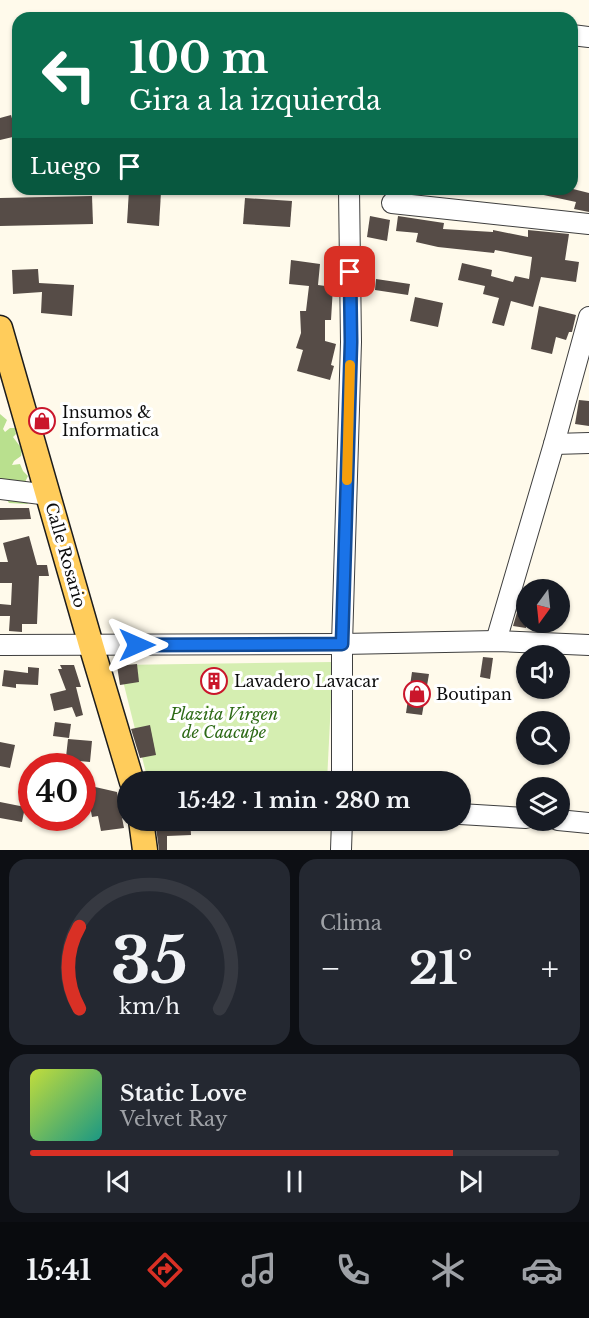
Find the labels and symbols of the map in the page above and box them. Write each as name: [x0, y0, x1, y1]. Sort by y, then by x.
pin: [324, 246, 375, 297]
place label: Insumos & Informatica: [62, 402, 159, 440]
shop icon: Insumos & Informatica: [27, 406, 57, 436]
street label: Calle Rosario: [41, 500, 91, 610]
north arrow: [516, 579, 570, 633]
position arrow: [105, 613, 169, 677]
building icon: Lavadero Lavacar: [199, 666, 229, 696]
place label: Lavadero Lavacar: [234, 671, 379, 691]
shop icon: Boutipan: [402, 679, 432, 709]
place label: Boutipan: [436, 684, 512, 704]
park label: Plazita Virgen de Caacupe: [169, 704, 278, 742]
speed limit sign: 40: [18, 753, 96, 831]

